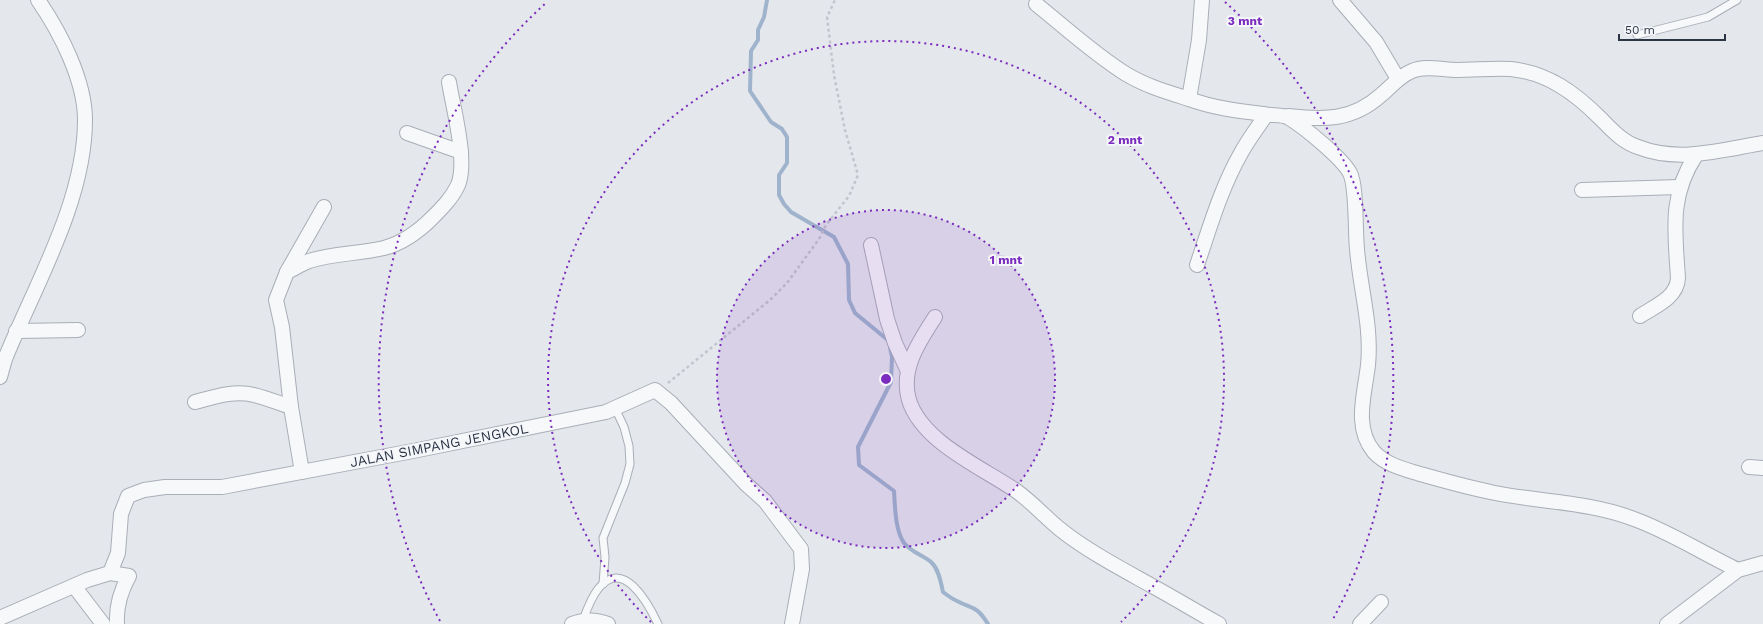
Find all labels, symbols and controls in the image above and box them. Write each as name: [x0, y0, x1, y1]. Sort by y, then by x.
text: 3 mnt: [1228, 14, 1263, 28]
scale bar: [1619, 16, 1725, 42]
text: 50 m: [1625, 23, 1655, 37]
text: 2 mnt: [1108, 133, 1143, 147]
text: 1 mnt: [990, 253, 1023, 267]
centre of rings: [879, 372, 893, 386]
street label: JALAN SIMPANG JENGKOL: [348, 420, 530, 470]

